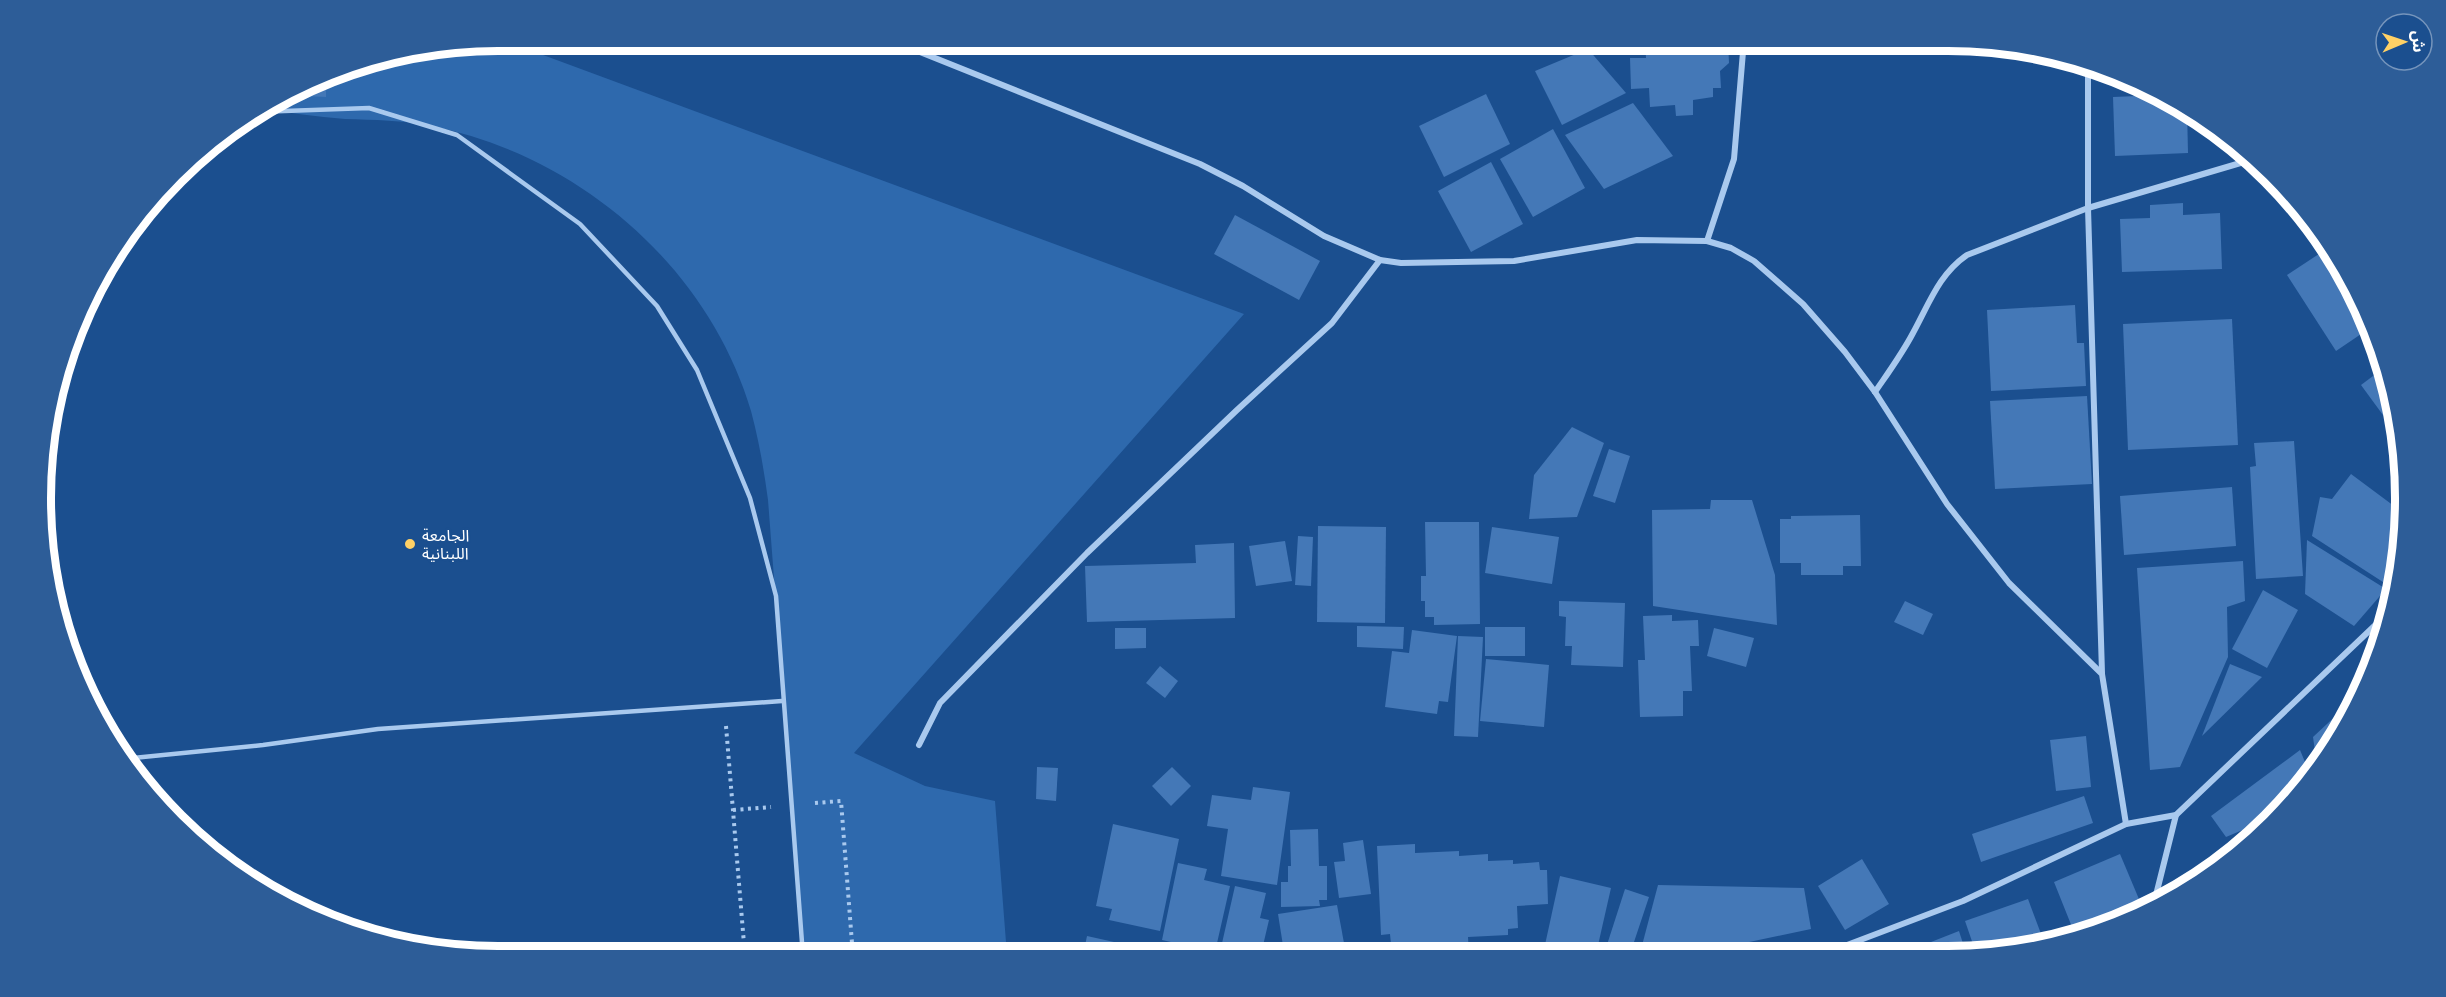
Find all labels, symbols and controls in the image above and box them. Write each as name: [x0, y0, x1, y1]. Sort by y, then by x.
north arrow: [2374, 12, 2434, 72]
text: ش: [2409, 30, 2428, 53]
place label: الجامعة اللبنانية: [422, 526, 469, 563]
marker: الجامعة اللبنانية: [403, 537, 417, 551]

